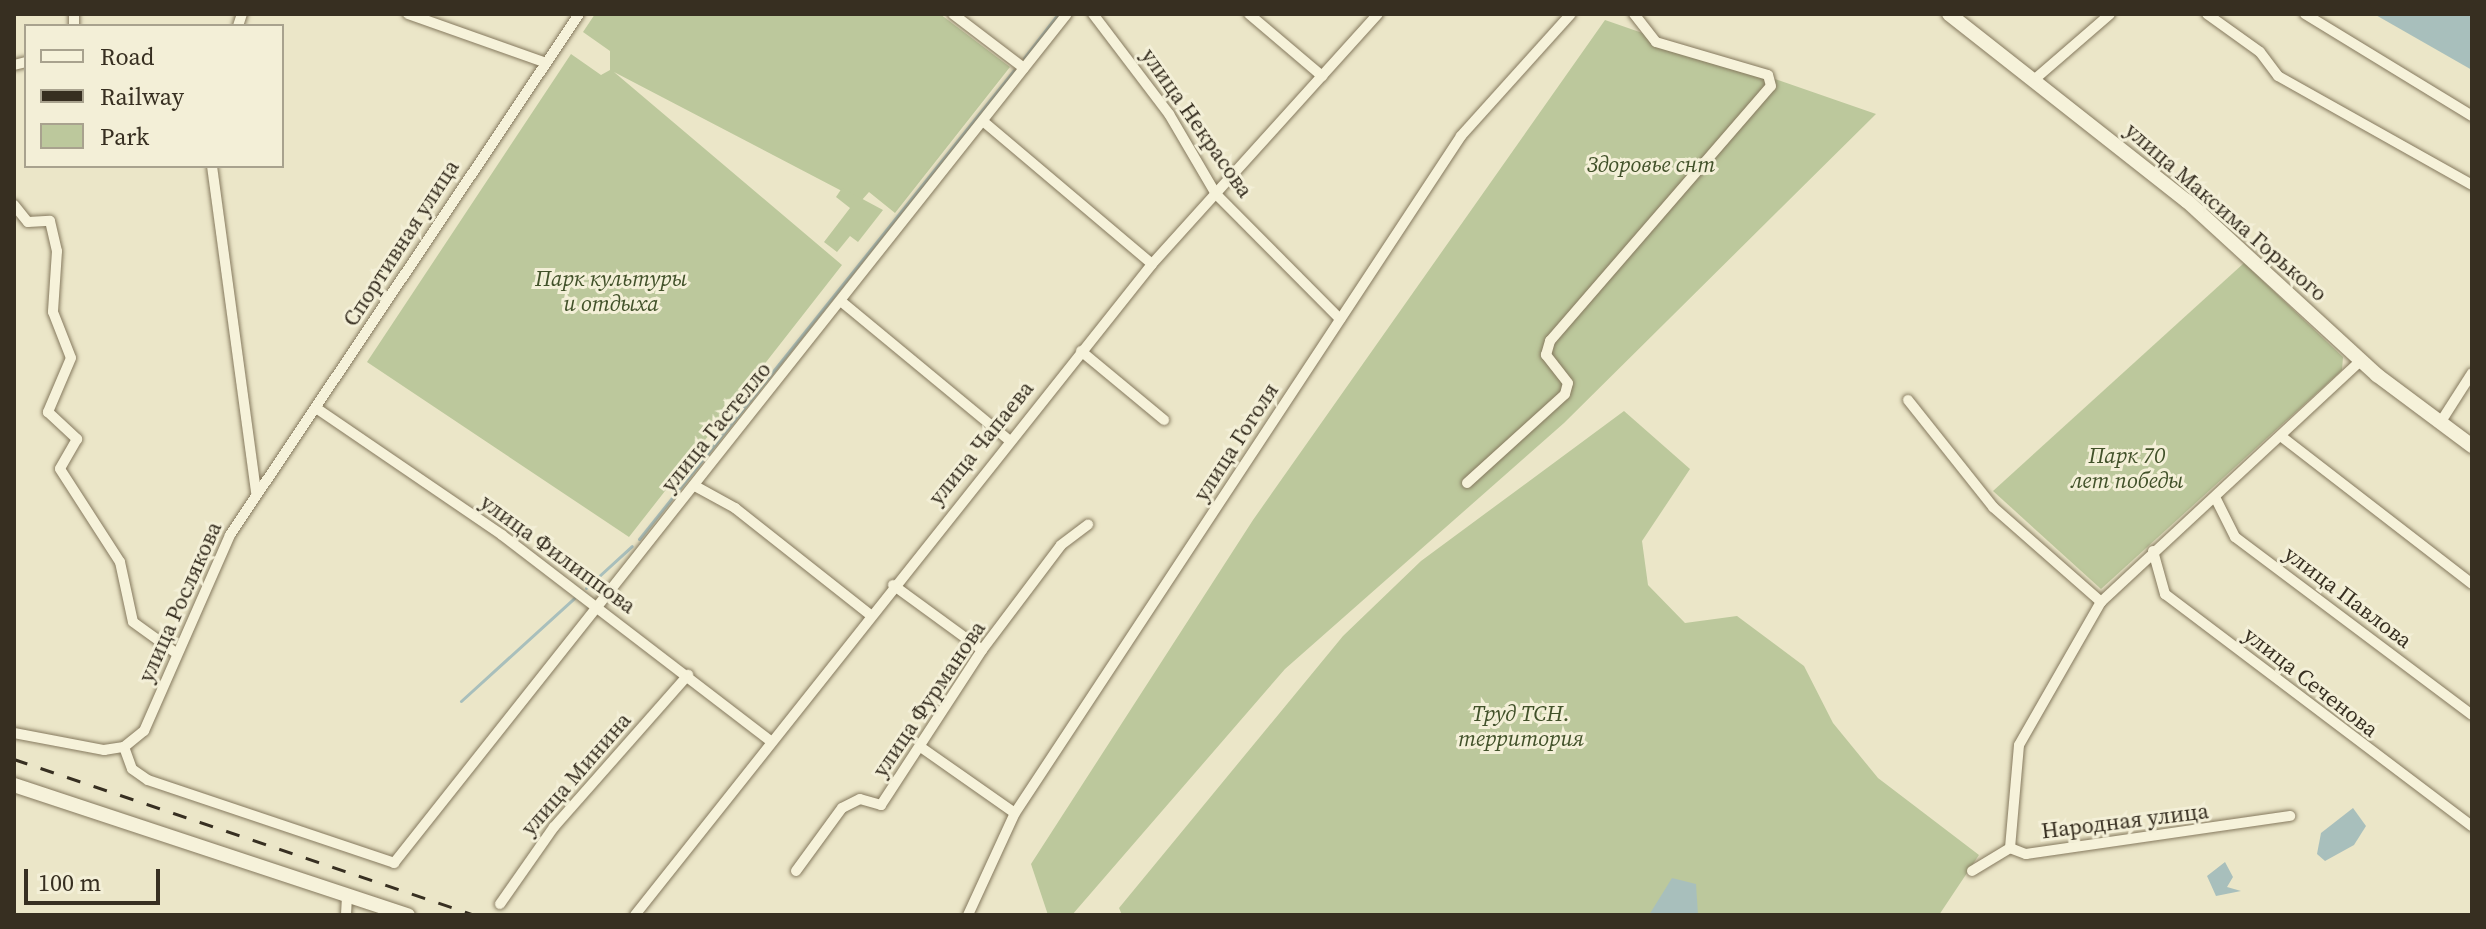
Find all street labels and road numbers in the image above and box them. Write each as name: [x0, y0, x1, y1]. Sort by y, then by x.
street label: улица Некрасова: [1136, 43, 1258, 203]
street label: улица Максима Горького: [2120, 117, 2332, 307]
street label: Спортивная улица: [337, 155, 465, 331]
street label: улица Гастелло: [655, 357, 777, 497]
street label: улица Чапаева: [923, 376, 1039, 510]
street label: улица Гоголя: [1188, 378, 1284, 506]
street label: улица Филиппова: [475, 489, 641, 619]
street label: улица Рослякова: [133, 518, 227, 686]
street label: улица Павлова: [2279, 540, 2417, 654]
street label: улица Фурманова: [867, 616, 991, 782]
street label: улица Сеченова: [2238, 621, 2384, 743]
street label: улица Минина: [515, 707, 637, 841]
street label: Народная улица: [2040, 798, 2210, 844]

